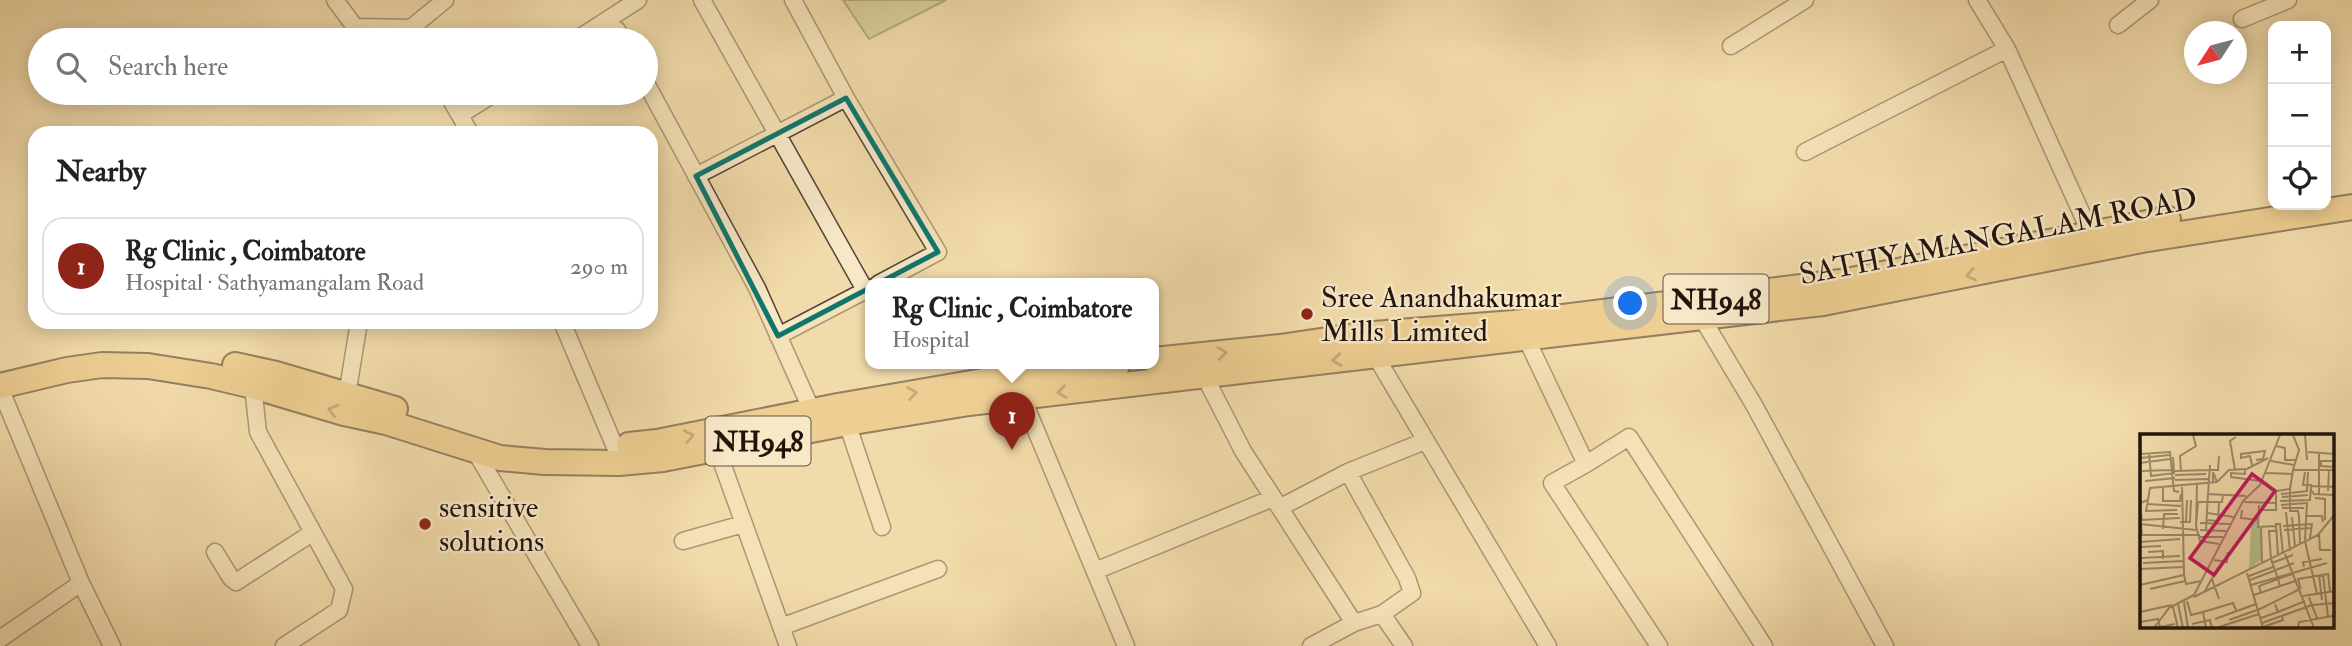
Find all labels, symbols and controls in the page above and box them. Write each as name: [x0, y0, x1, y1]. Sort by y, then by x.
north arrow: [2184, 21, 2247, 84]
map controls: [2268, 21, 2331, 210]
button: +: [2268, 21, 2331, 84]
search box: [28, 28, 658, 105]
icon: search: [52, 48, 90, 86]
text: Search here: [108, 51, 228, 83]
button: −: [2268, 84, 2331, 147]
button: locate: [2268, 147, 2331, 210]
text: Nearby: [56, 153, 146, 190]
street label: SATHYAMANGALAM ROAD: [1796, 180, 2200, 293]
text: Rg Clinic , Coimbatore: [125, 236, 366, 268]
text: 1: [77, 252, 85, 281]
text: 290 m: [570, 252, 628, 281]
one-way arrow: [1965, 266, 1977, 281]
text: Hospital · Sathyamangalam Road: [125, 268, 424, 297]
road number: NH948: [1664, 274, 1768, 324]
popup: [865, 278, 1159, 369]
place label: Sree Anandhakumar Mills Limited: [1321, 279, 1562, 350]
your location: [1613, 286, 1647, 320]
text: Rg Clinic , Coimbatore: [892, 293, 1132, 325]
marker: Sree Anandhakumar Mills Limited: [1299, 306, 1315, 322]
text: Hospital: [892, 325, 970, 354]
one-way arrow: [1216, 346, 1227, 361]
one-way arrow: [1331, 352, 1343, 367]
one-way arrow: [1057, 385, 1068, 400]
one-way arrow: [906, 386, 918, 401]
pin: 1: [989, 392, 1035, 450]
one-way arrow: [328, 403, 340, 418]
road number: NH948: [706, 416, 810, 466]
one-way arrow: [683, 429, 695, 444]
inset map: [2140, 434, 2334, 628]
place label: sensitive solutions: [439, 489, 544, 560]
marker: sensitive solutions: [417, 516, 433, 532]

